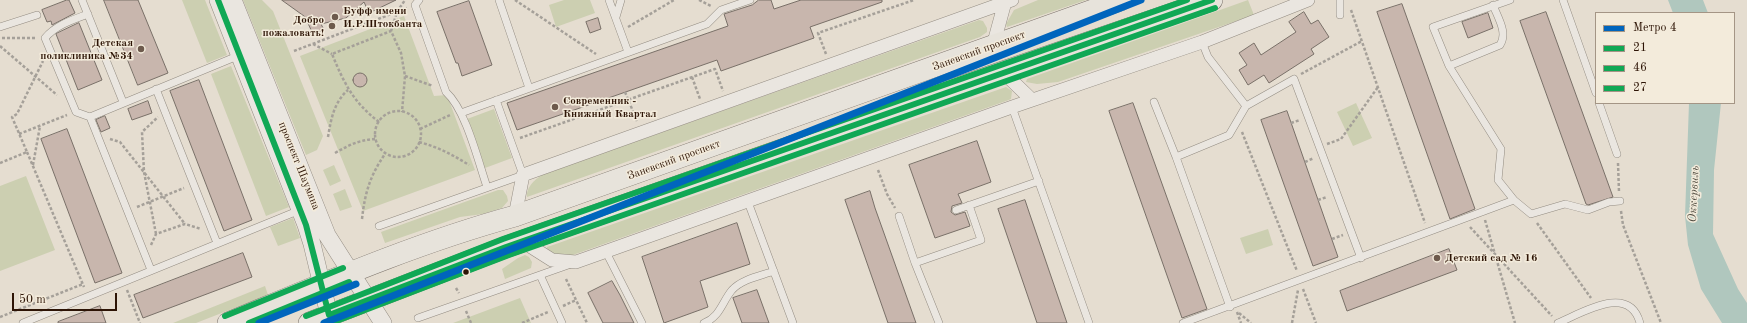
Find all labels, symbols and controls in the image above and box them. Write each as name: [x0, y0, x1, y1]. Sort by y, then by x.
place label: Буфф имени И.Р.Штокбанта: [343, 4, 422, 30]
marker: Буфф имени И.Р.Штокбанта: [330, 12, 340, 22]
legend: [1595, 12, 1735, 104]
place label: Добро пожаловать!: [263, 13, 324, 39]
marker: Добро пожаловать!: [327, 21, 337, 31]
text: Метро 4: [1633, 22, 1677, 34]
street label: Заневский проспект: [931, 28, 1027, 74]
place label: Детская поликлиника №34: [40, 36, 133, 62]
text: 21: [1633, 42, 1647, 54]
marker: Детская поликлиника №34: [136, 44, 146, 54]
text: 46: [1633, 62, 1647, 74]
text: 27: [1633, 82, 1647, 94]
place label: Современник - Книжный Квартал: [563, 94, 656, 120]
marker: Современник - Книжный Квартал: [550, 102, 560, 112]
street label: проспект Шаумяна: [275, 120, 323, 212]
street label: Заневский проспект: [626, 137, 722, 183]
water label: Оккервиль: [1685, 165, 1703, 223]
place label: Детский сад № 16: [1445, 251, 1537, 265]
marker: Детский сад № 16: [1432, 253, 1442, 263]
unlabelled marker: [461, 267, 471, 277]
scale bar: [14, 285, 119, 311]
text: 50 m: [19, 294, 46, 306]

